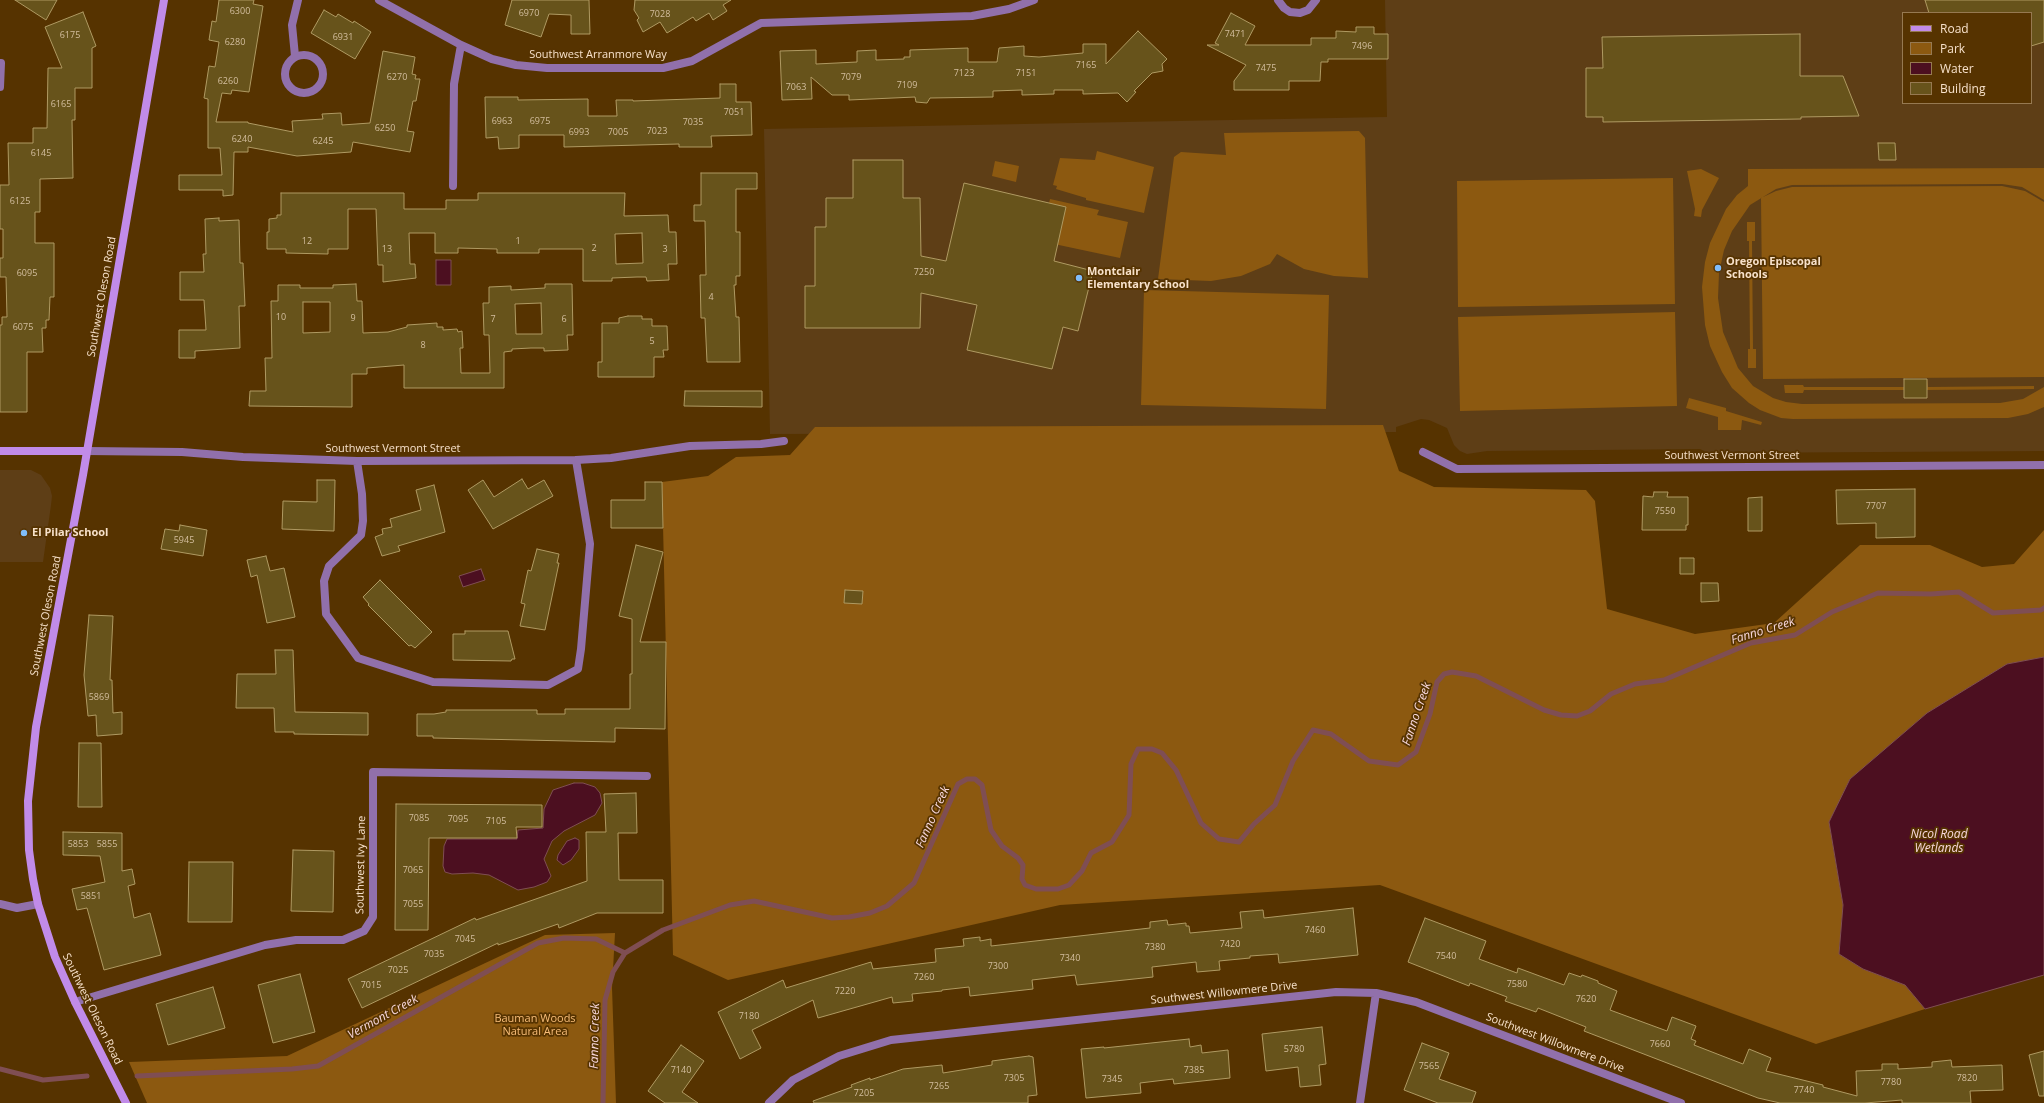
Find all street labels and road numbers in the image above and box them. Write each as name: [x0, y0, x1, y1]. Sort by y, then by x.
street label: Southwest Arranmore Way: [529, 48, 667, 62]
street label: Southwest Oleson Road: [85, 236, 119, 358]
street label: Southwest Vermont Street: [325, 442, 461, 456]
street label: Southwest Vermont Street: [1664, 449, 1800, 463]
street label: Southwest Oleson Road: [28, 555, 64, 677]
street label: Southwest Ivy Lane: [354, 816, 368, 914]
street label: Southwest Oleson Road: [59, 951, 125, 1067]
street label: Southwest Willowmere Drive: [1150, 979, 1298, 1007]
street label: Southwest Willowmere Drive: [1484, 1010, 1626, 1076]

